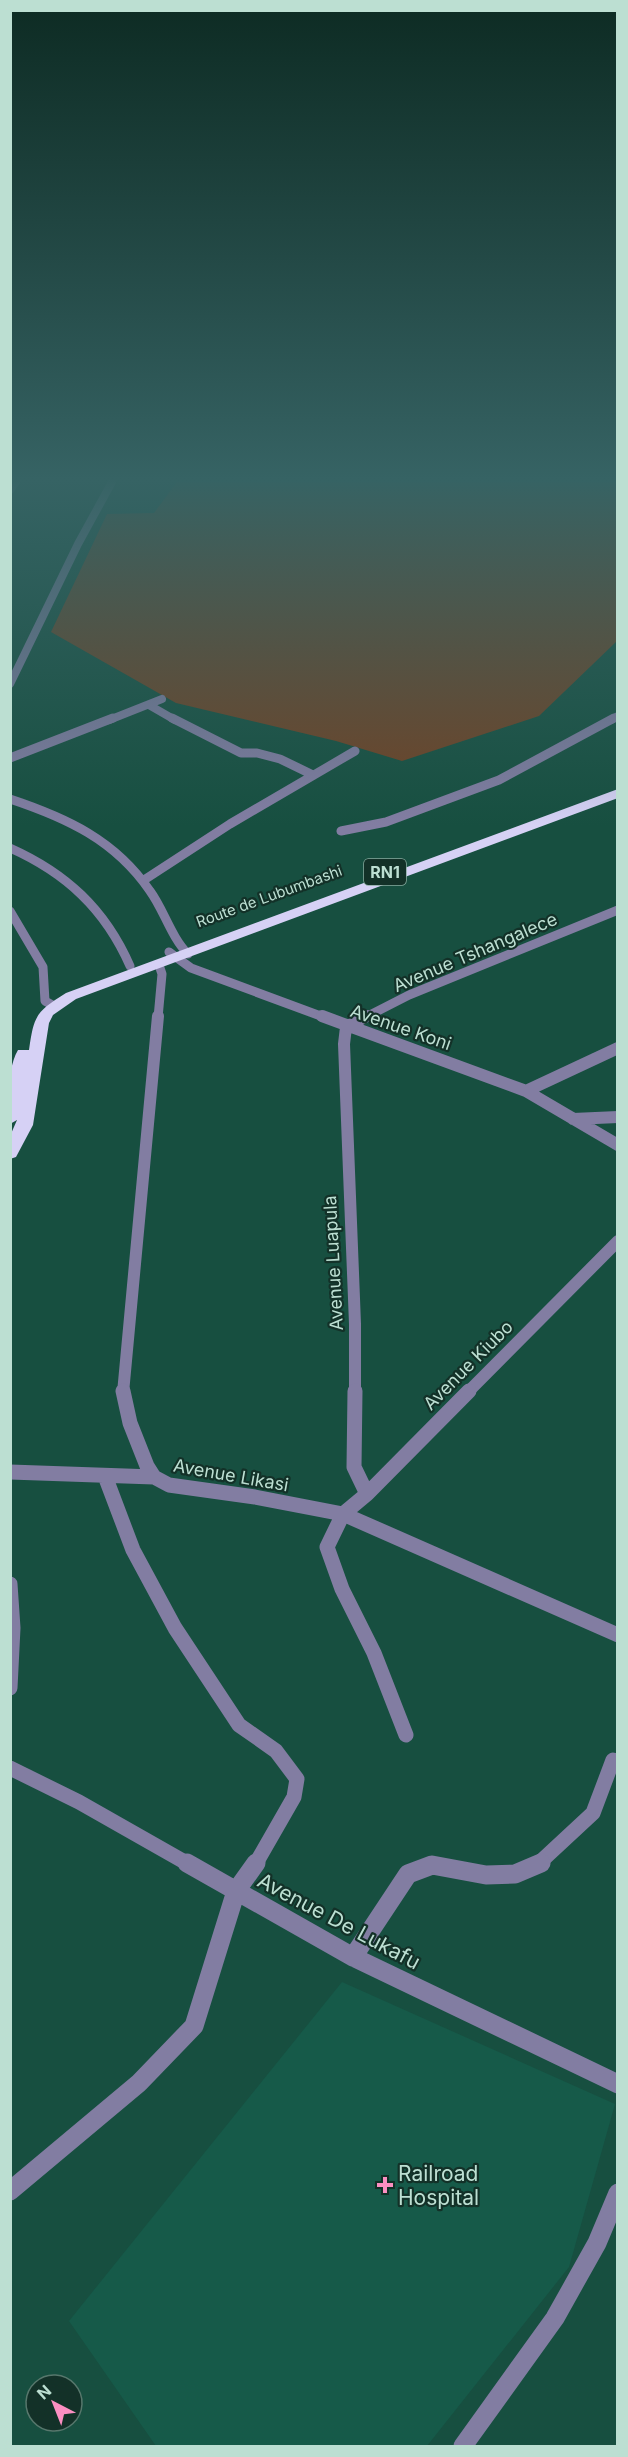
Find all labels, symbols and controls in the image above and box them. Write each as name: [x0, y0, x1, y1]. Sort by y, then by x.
road number: RN1: [364, 859, 406, 885]
street label: Route de Lubumbashi: [193, 861, 345, 931]
street label: Avenue Tshangalece: [390, 908, 560, 996]
street label: Avenue Koni: [348, 1000, 454, 1054]
street label: Avenue Luapula: [319, 1195, 347, 1331]
street label: Avenue Kiubo: [419, 1316, 517, 1414]
street label: Avenue Likasi: [172, 1455, 290, 1495]
street label: Avenue De Lukafu: [253, 1868, 425, 1974]
place label: Railroad Hospital: [398, 2161, 479, 2210]
marker: Railroad Hospital: [376, 2176, 394, 2194]
north arrow: [24, 2373, 84, 2433]
text: N: [33, 2380, 55, 2403]

